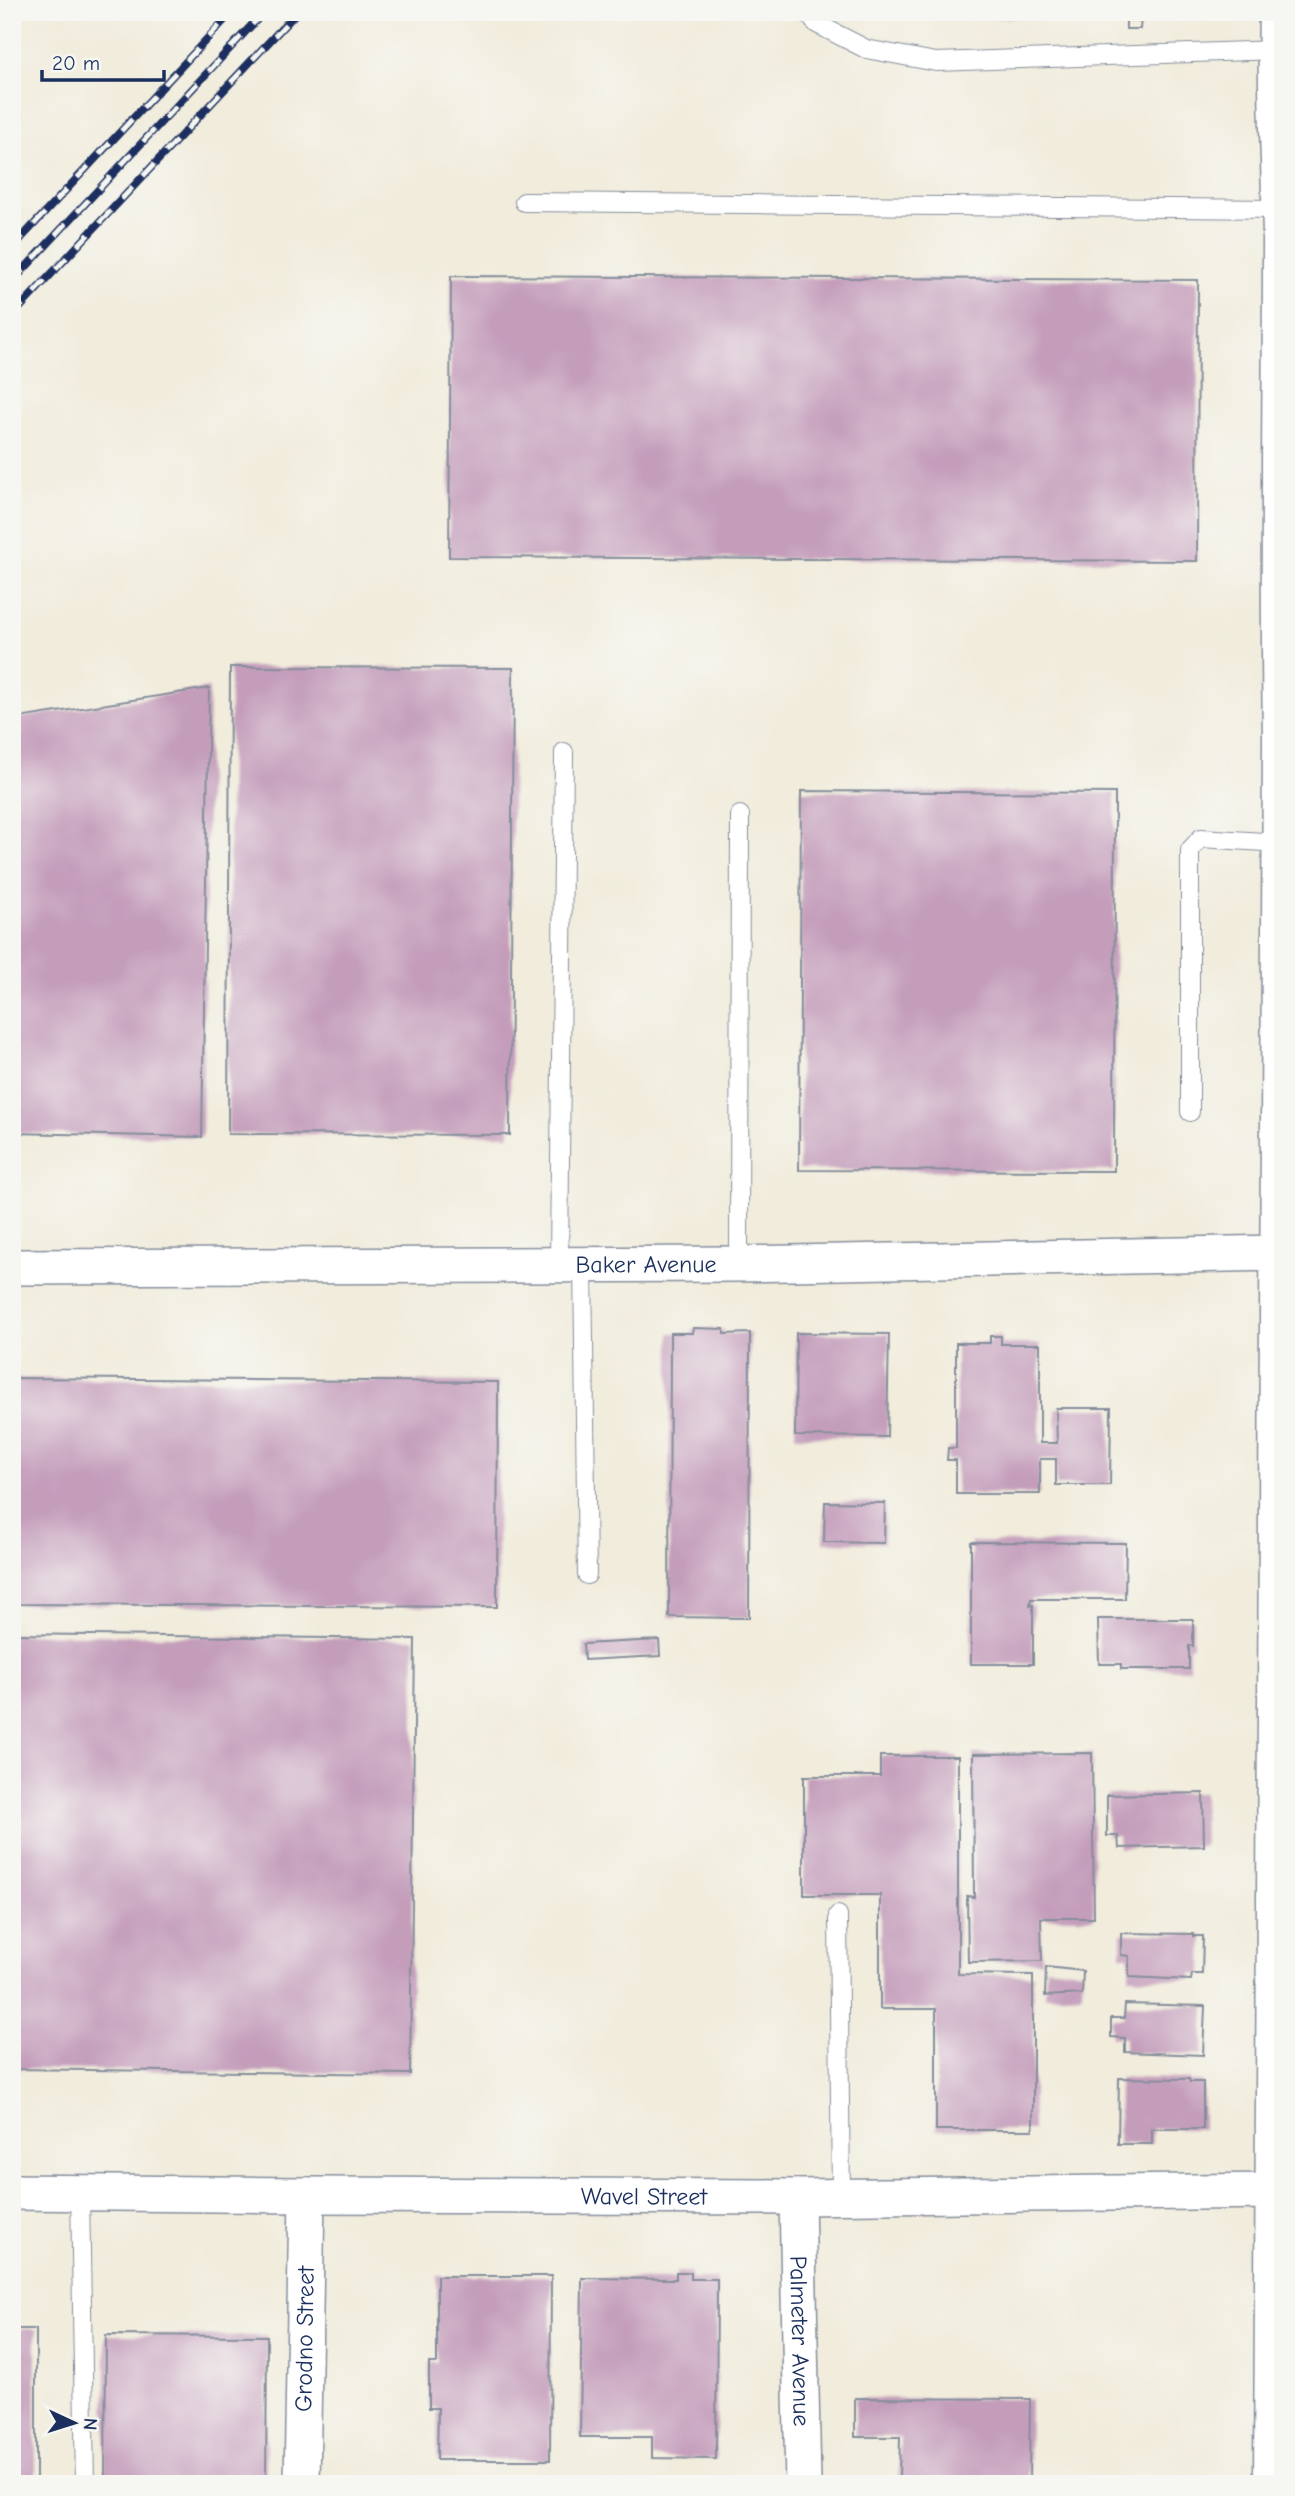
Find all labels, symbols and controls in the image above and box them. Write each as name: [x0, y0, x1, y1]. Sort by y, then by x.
scale bar: [42, 38, 164, 82]
text: 20 m: [52, 51, 100, 75]
street label: Baker Avenue: [575, 1250, 717, 1279]
street label: Wavel Street: [581, 2182, 708, 2211]
street label: Palmeter Avenue: [784, 2255, 816, 2427]
street label: Grodno Street: [289, 2265, 320, 2412]
north arrow: [38, 2388, 108, 2458]
text: N: [79, 2417, 101, 2431]

